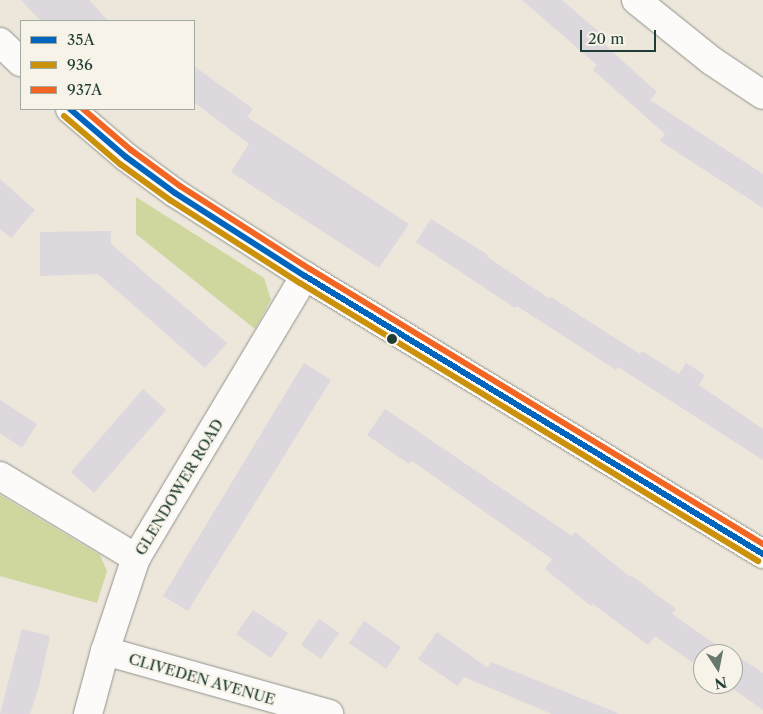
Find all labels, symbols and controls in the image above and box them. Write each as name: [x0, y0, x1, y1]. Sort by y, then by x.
legend: [20, 20, 195, 110]
scale bar: [583, 20, 659, 52]
text: 20 m: [588, 29, 624, 48]
text: 35A: [67, 30, 95, 49]
text: 936: [67, 55, 93, 74]
text: 937A: [67, 80, 102, 99]
unlabelled marker: [387, 334, 397, 344]
street label: GLENDOWER ROAD: [131, 415, 227, 559]
north arrow: [693, 644, 743, 694]
street label: CLIVEDEN AVENUE: [126, 649, 278, 709]
text: N: [713, 673, 728, 693]

